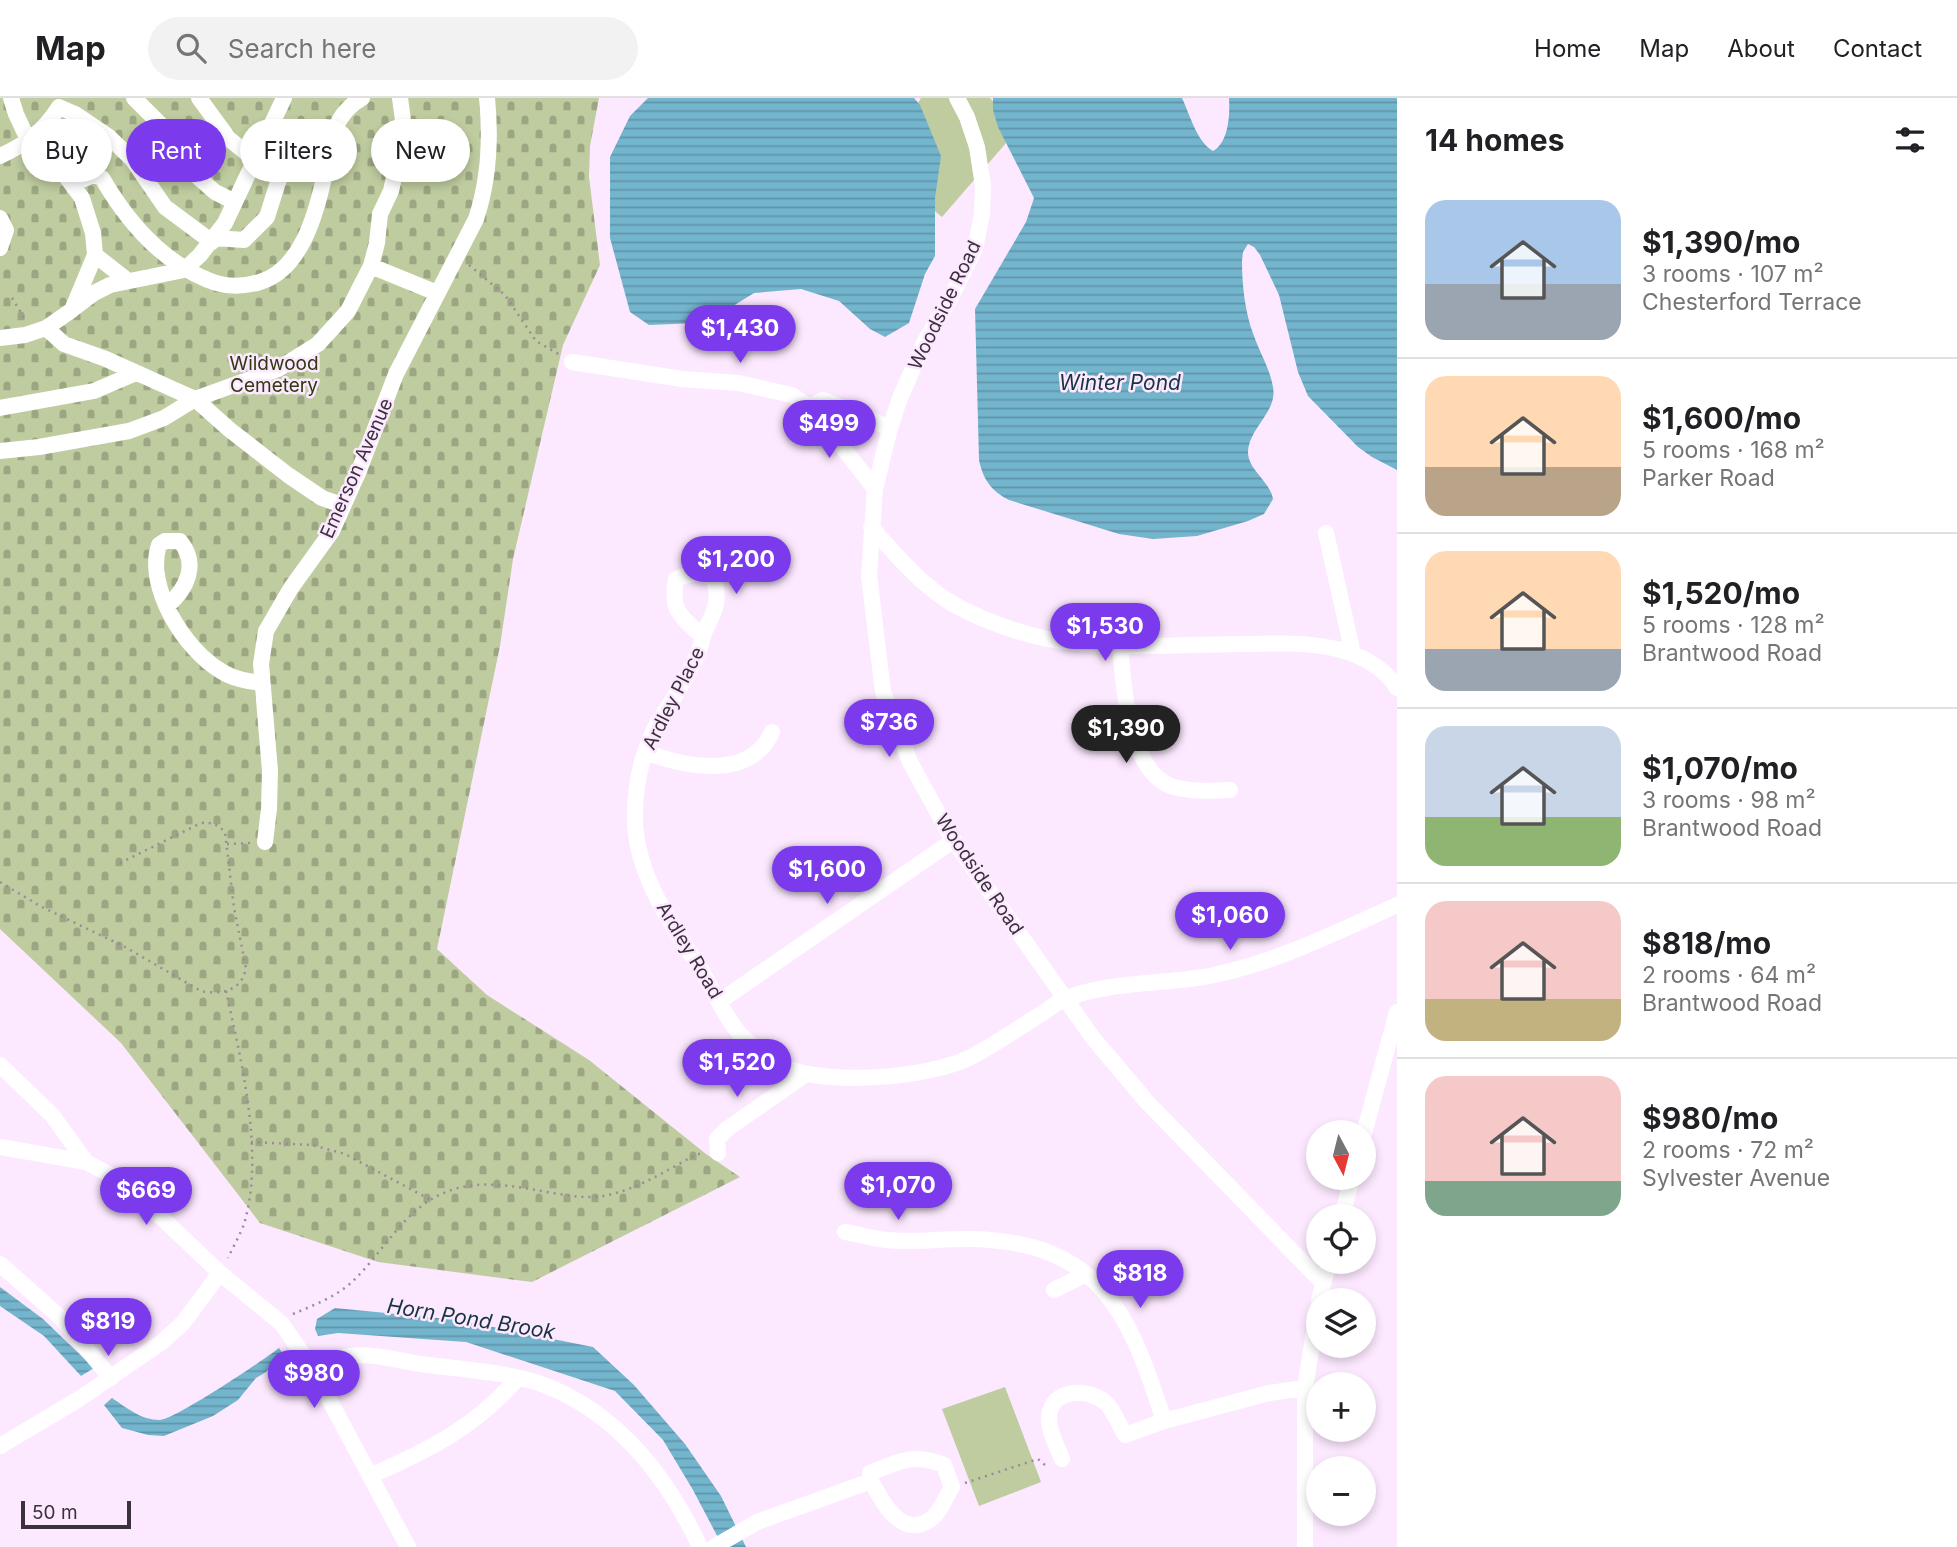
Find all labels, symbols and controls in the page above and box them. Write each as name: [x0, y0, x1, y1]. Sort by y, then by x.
search box: [148, 17, 638, 80]
text: Map: [35, 28, 106, 68]
icon: search: [172, 29, 210, 67]
text: Search here: [228, 33, 376, 64]
text: Home: [1534, 34, 1601, 63]
text: Map: [1639, 34, 1689, 63]
text: About: [1727, 34, 1795, 63]
text: Contact: [1833, 34, 1922, 63]
chip: Buy: [21, 119, 112, 182]
chip: Rent: [126, 119, 226, 182]
chip: Filters: [240, 119, 357, 182]
chip: New: [371, 119, 470, 182]
icon: filters: [1891, 121, 1929, 159]
text: 14 homes: [1425, 122, 1564, 158]
text: $1,390/mo: [1642, 224, 1800, 260]
icon: home: [1481, 228, 1565, 312]
street label: Woodside Road: [903, 237, 986, 373]
text: 3 rooms · 107 m²: [1642, 260, 1824, 288]
text: Chesterford Terrace: [1642, 288, 1862, 316]
pin: $1,430: [683, 306, 797, 365]
text: $1,430: [701, 314, 779, 342]
park label: Wildwood Cemetery: [229, 352, 319, 397]
water label: Winter Pond: [1059, 370, 1181, 395]
street label: Emerson Avenue: [315, 395, 398, 542]
pin: $499: [788, 400, 870, 460]
text: $1,600/mo: [1642, 400, 1801, 436]
icon: home: [1481, 404, 1565, 488]
text: $499: [799, 409, 859, 437]
text: 5 rooms · 168 m²: [1642, 436, 1825, 464]
text: Parker Road: [1642, 464, 1775, 492]
pin: $1,200: [679, 536, 793, 596]
text: $1,200: [697, 545, 775, 573]
text: $1,520/mo: [1642, 575, 1800, 611]
icon: home: [1481, 579, 1565, 663]
pin: $1,530: [1048, 603, 1162, 663]
text: 5 rooms · 128 m²: [1642, 611, 1825, 639]
text: $1,530: [1066, 612, 1144, 640]
text: Brantwood Road: [1642, 639, 1822, 667]
street label: Ardley Place: [638, 643, 709, 753]
pin: $736: [848, 700, 930, 759]
pin: $1,390: [1069, 706, 1183, 765]
text: $736: [860, 708, 918, 736]
text: $1,390: [1087, 714, 1165, 742]
text: $1,070/mo: [1642, 750, 1798, 786]
icon: home: [1481, 754, 1565, 838]
text: 3 rooms · 98 m²: [1642, 786, 1816, 814]
street label: Woodside Road: [931, 810, 1028, 939]
text: Brantwood Road: [1642, 814, 1822, 842]
pin: $1,600: [770, 846, 884, 906]
text: $1,600: [788, 855, 866, 883]
pin: $1,060: [1173, 892, 1287, 952]
street label: Ardley Road: [652, 898, 727, 1003]
text: $1,060: [1191, 901, 1269, 929]
text: $818/mo: [1642, 925, 1771, 961]
icon: home: [1481, 929, 1565, 1013]
text: 2 rooms · 64 m²: [1642, 961, 1816, 989]
text: Brantwood Road: [1642, 989, 1822, 1017]
pin: $1,520: [680, 1040, 794, 1099]
text: $1,520: [698, 1048, 776, 1076]
text: $980/mo: [1642, 1100, 1778, 1136]
icon: home: [1481, 1104, 1565, 1188]
north arrow: [1306, 1120, 1376, 1190]
map controls: [1306, 1120, 1376, 1526]
text: 2 rooms · 72 m²: [1642, 1136, 1814, 1164]
pin: $1,070: [841, 1162, 955, 1222]
text: Sylvester Avenue: [1642, 1164, 1830, 1192]
pin: $669: [105, 1168, 187, 1227]
text: $1,070: [860, 1171, 936, 1199]
text: $669: [116, 1176, 176, 1204]
button: locate: [1306, 1204, 1376, 1274]
pin: $818: [1099, 1250, 1181, 1310]
text: $818: [1113, 1259, 1167, 1287]
button: layers: [1306, 1288, 1376, 1358]
water label: Horn Pond Brook: [385, 1293, 557, 1344]
pin: $819: [67, 1298, 149, 1358]
text: $819: [81, 1307, 135, 1335]
pin: $980: [273, 1350, 355, 1410]
text: $980: [284, 1359, 344, 1387]
button: +: [1306, 1372, 1376, 1442]
button: −: [1306, 1456, 1376, 1526]
scale bar: [21, 1498, 131, 1530]
text: 50 m: [32, 1501, 78, 1524]

